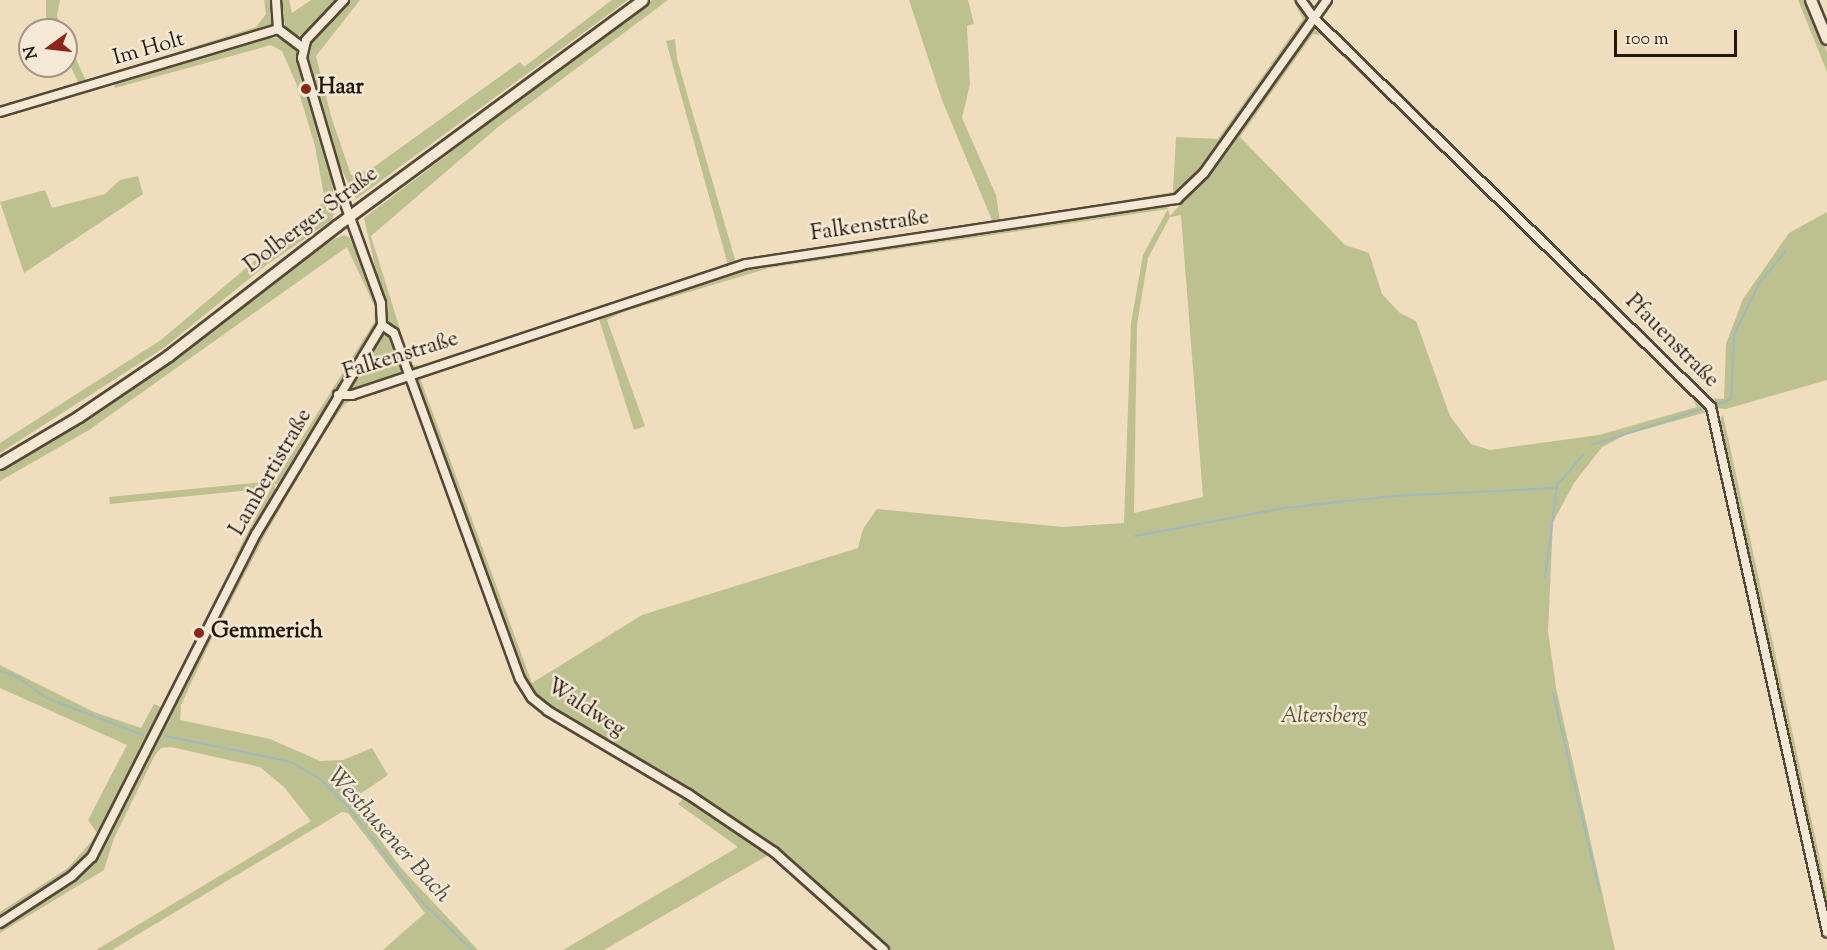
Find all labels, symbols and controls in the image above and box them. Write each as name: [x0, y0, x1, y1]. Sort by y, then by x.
north arrow: [18, 18, 78, 78]
scale bar: [1617, 18, 1740, 56]
street label: Im Holt: [110, 27, 188, 73]
text: 100 m: [1625, 27, 1669, 53]
text: N: [19, 43, 45, 61]
place label: Haar: [318, 76, 364, 102]
marker: Haar: [299, 82, 313, 96]
street label: Dolberger Straße: [240, 162, 384, 280]
street label: Falkenstraße: [809, 206, 931, 248]
street label: Pfauenstraße: [1619, 290, 1723, 394]
street label: Falkenstraße: [340, 327, 462, 387]
street label: Lambertistraße: [225, 405, 319, 541]
place label: Gemmerich: [211, 620, 323, 646]
marker: Gemmerich: [192, 626, 206, 640]
street label: Waldweg: [541, 674, 629, 744]
park label: Altersberg: [1280, 705, 1368, 731]
water label: Westhusener Bach: [320, 763, 456, 909]

